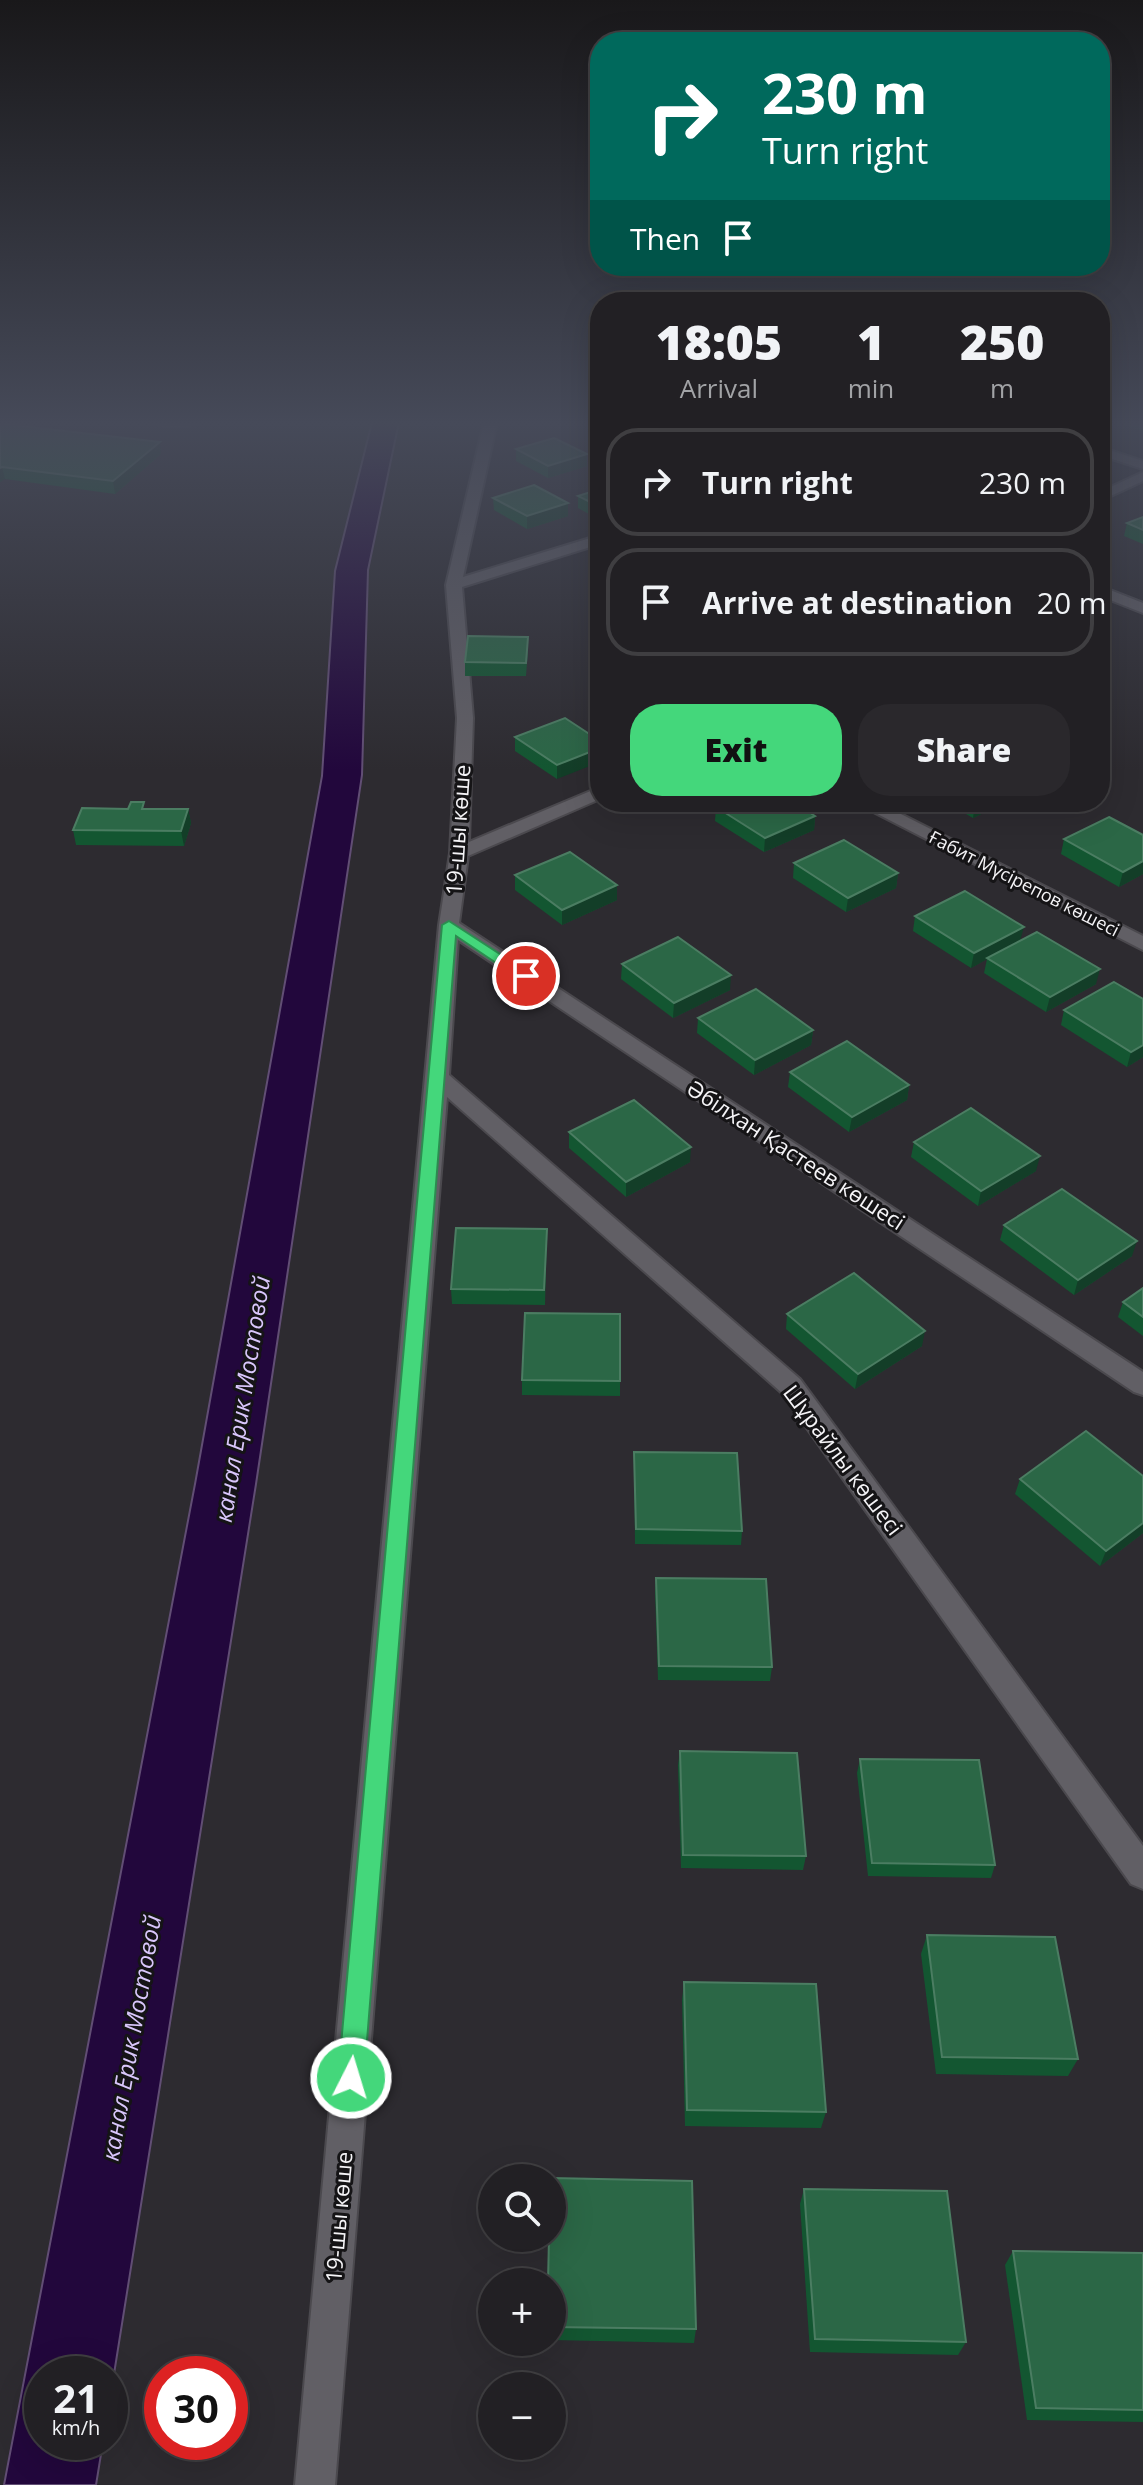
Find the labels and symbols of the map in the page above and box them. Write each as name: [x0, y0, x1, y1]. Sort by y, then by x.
street label: 19-шы көше: [437, 764, 477, 896]
street label: Ғабит Мүсірепов көшесi: [925, 825, 1124, 942]
pin: [492, 942, 560, 1010]
street label: Әбілхан Қастеев көшесi: [682, 1072, 911, 1236]
water label: канал Ерик Мостовой: [206, 1273, 277, 1524]
street label: Шұрайлы көшесі: [777, 1378, 910, 1541]
water label: канал Ерик Мостовой: [93, 1912, 168, 2163]
position arrow: [309, 2036, 393, 2120]
street label: 19-шы көше: [317, 2150, 359, 2283]
speed limit sign: 30: [144, 2356, 248, 2460]

